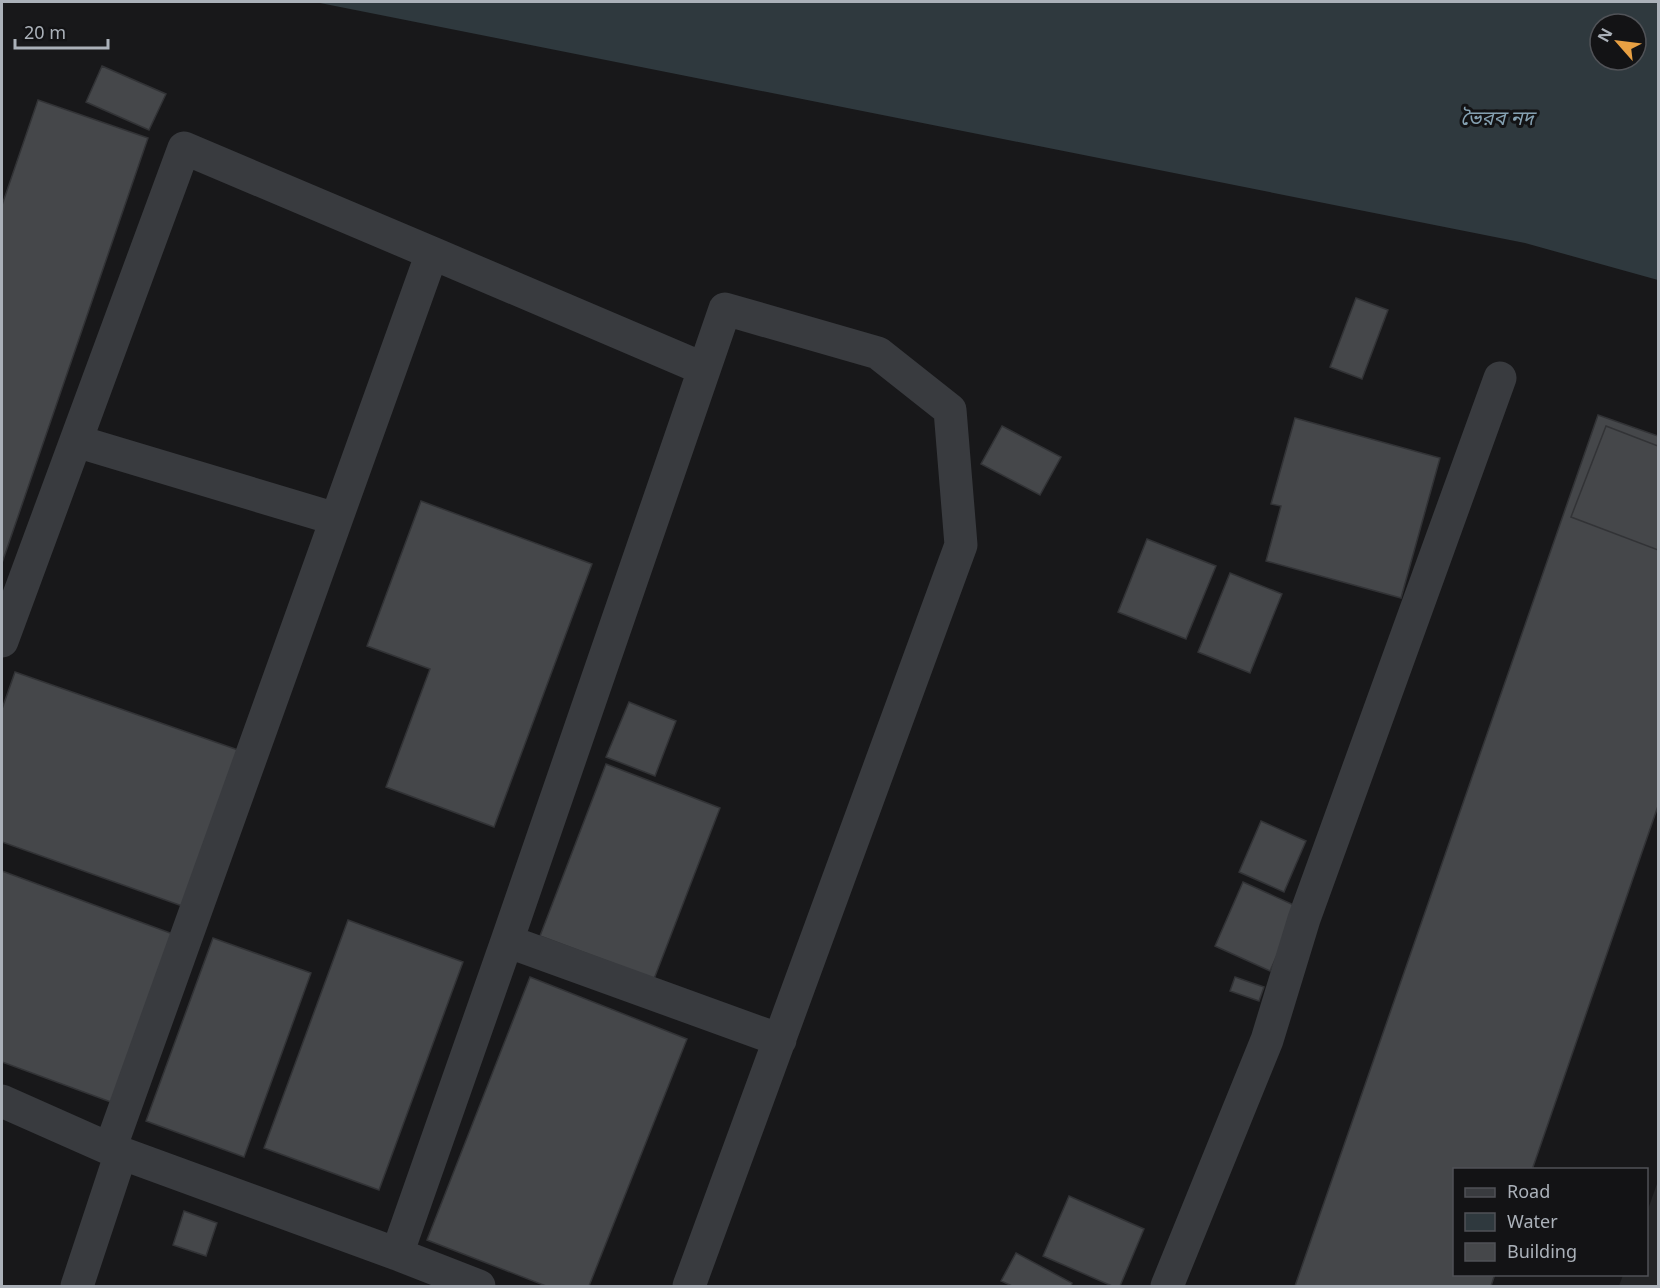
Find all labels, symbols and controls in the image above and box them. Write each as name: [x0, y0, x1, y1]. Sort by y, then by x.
scale bar: [15, 12, 108, 50]
north arrow: [1588, 12, 1648, 72]
text: 20 m: [24, 20, 66, 44]
text: N: [1592, 24, 1618, 46]
water label: ভৈরব নদ: [1460, 104, 1538, 131]
legend: [1453, 1168, 1648, 1276]
text: Road: [1507, 1179, 1550, 1203]
text: Water: [1507, 1209, 1558, 1233]
text: Building: [1507, 1239, 1577, 1263]

